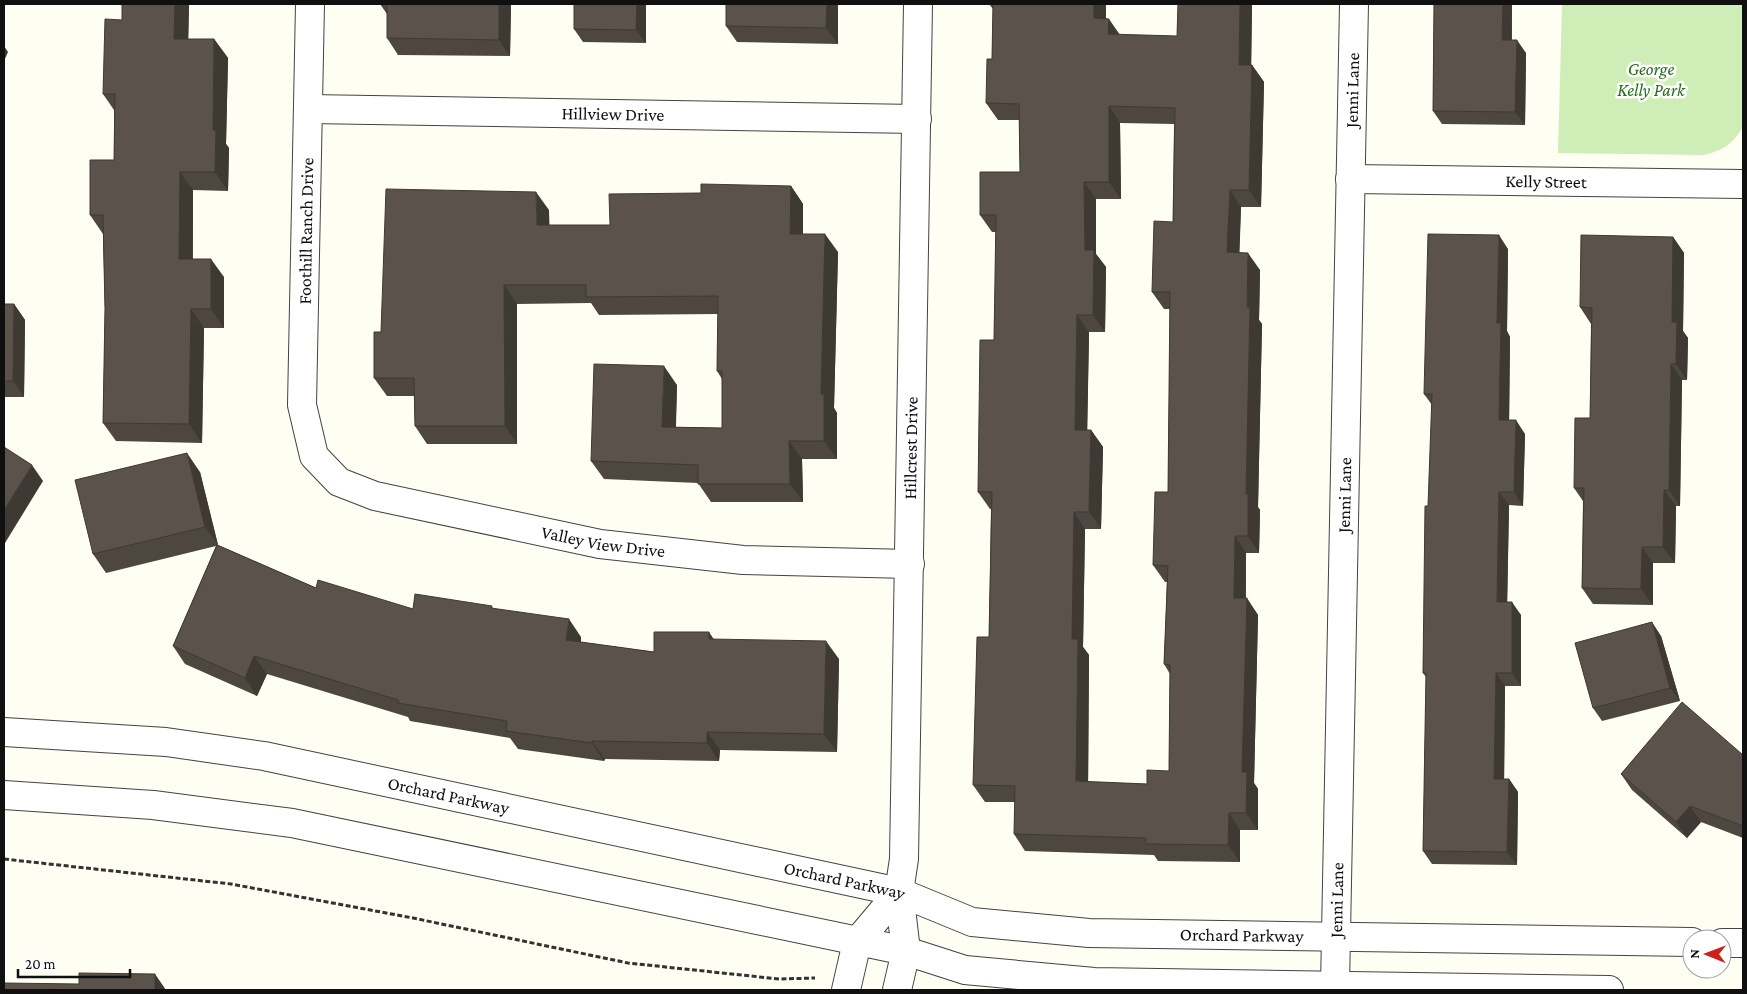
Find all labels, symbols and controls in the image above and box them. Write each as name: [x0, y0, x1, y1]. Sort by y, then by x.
street label: Jenni Lane: [1342, 52, 1363, 130]
park label: George Kelly Park: [1617, 59, 1686, 100]
street label: Hillview Drive: [561, 103, 665, 125]
street label: Foothill Ranch Drive: [295, 157, 317, 305]
street label: Kelly Street: [1505, 171, 1588, 192]
street label: Hillcrest Drive: [900, 396, 922, 500]
street label: Jenni Lane: [1334, 457, 1355, 535]
street label: Valley View Drive: [539, 522, 666, 561]
street label: Orchard Parkway: [386, 773, 512, 818]
street label: Orchard Parkway: [782, 858, 909, 904]
street label: Jenni Lane: [1326, 862, 1347, 940]
street label: Orchard Parkway: [1180, 924, 1305, 946]
north arrow: [1682, 929, 1732, 979]
scale bar: [18, 946, 130, 978]
text: N: [1686, 948, 1702, 959]
text: 20 m: [25, 956, 56, 972]

